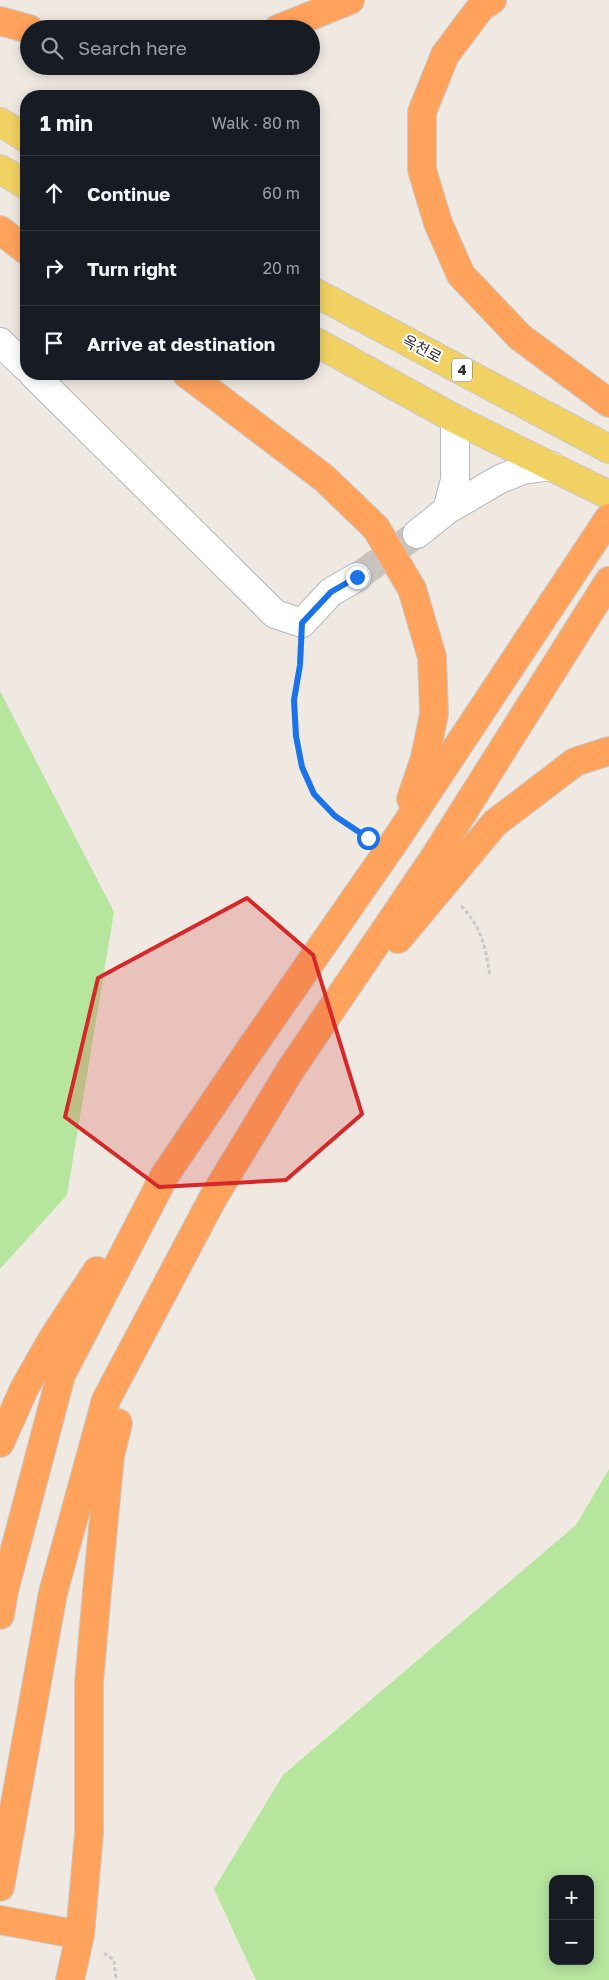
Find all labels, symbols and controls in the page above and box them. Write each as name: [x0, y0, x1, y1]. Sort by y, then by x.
search box: [20, 20, 320, 75]
icon: search: [38, 34, 66, 62]
text: Search here: [78, 36, 187, 59]
text: 1 min: [40, 110, 93, 136]
text: Walk · 80 m: [211, 113, 300, 133]
icon: ahead: [40, 179, 68, 207]
text: Continue: [87, 182, 170, 205]
text: 60 m: [262, 183, 300, 203]
icon: right: [40, 254, 68, 282]
text: Turn right: [87, 257, 177, 280]
text: 20 m: [263, 258, 300, 278]
icon: arrive: [40, 329, 68, 357]
street label: 옥천로: [400, 330, 445, 366]
text: Arrive at destination: [87, 332, 275, 355]
road number: 4: [452, 358, 472, 382]
route end: [346, 566, 369, 589]
route start: [357, 827, 380, 850]
map controls: [549, 1875, 594, 1965]
button: +: [549, 1875, 594, 1920]
button: −: [549, 1920, 594, 1965]

